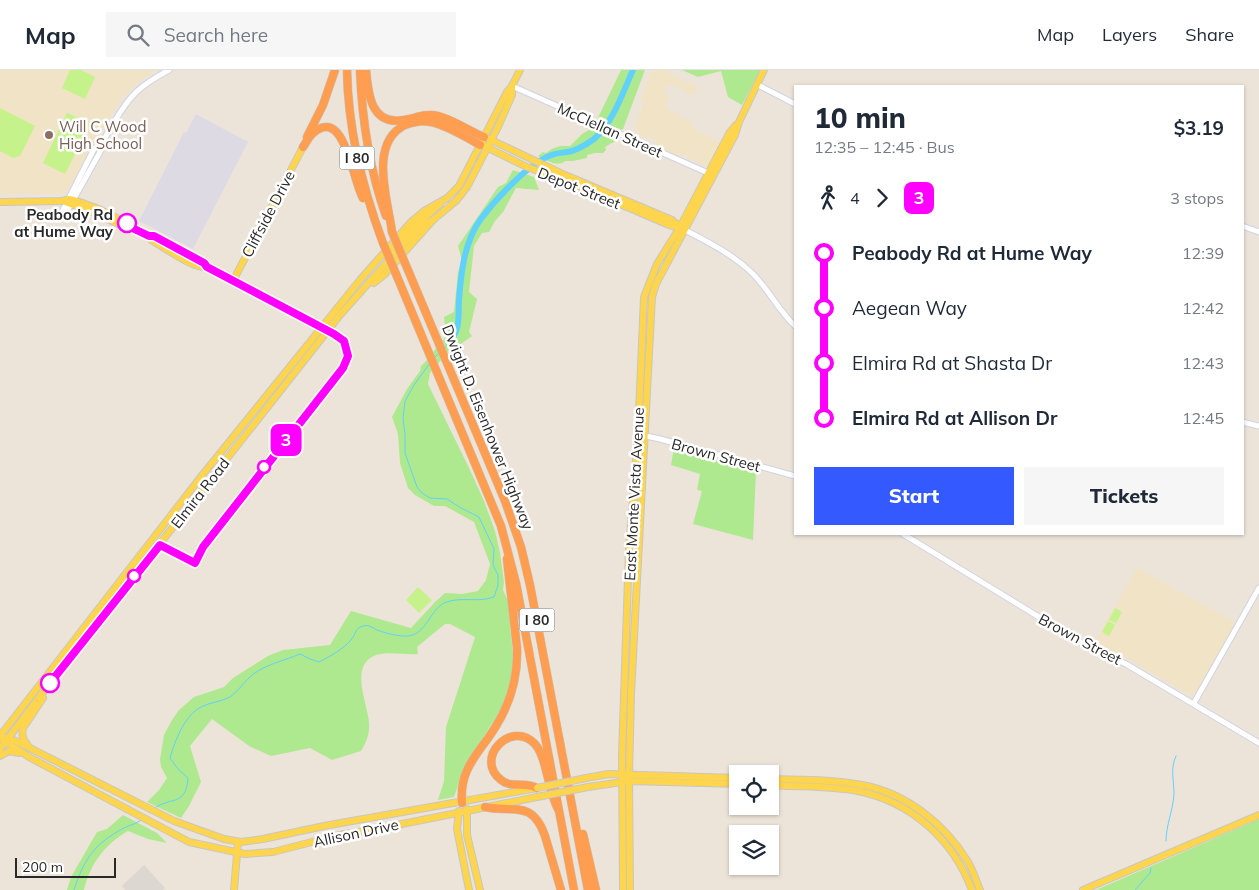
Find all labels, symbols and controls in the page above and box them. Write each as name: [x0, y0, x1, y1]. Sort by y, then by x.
search box: [106, 12, 456, 57]
text: Map: [25, 20, 76, 50]
icon: search: [124, 21, 152, 49]
text: Search here: [164, 23, 268, 47]
text: Map: [1037, 23, 1074, 46]
text: Layers: [1102, 23, 1157, 46]
text: Share: [1185, 23, 1234, 46]
street label: McClellan Street: [555, 98, 665, 162]
text: 10 min: [814, 100, 906, 135]
text: $3.19: [1174, 116, 1224, 140]
place label: Will C Wood High School: [59, 117, 146, 153]
marker: Will C Wood High School: [43, 129, 55, 141]
text: 12:35 – 12:45 · Bus: [814, 137, 955, 157]
road number: I 80: [340, 146, 374, 170]
street label: Depot Street: [535, 163, 623, 213]
street label: Cliffside Drive: [237, 167, 299, 261]
icon: walk: [814, 184, 842, 212]
icon: forward: [868, 184, 896, 212]
text: 3: [914, 186, 924, 209]
text: 4: [850, 188, 860, 208]
text: 3 stops: [1170, 188, 1224, 208]
place label: Peabody Rd at Hume Way: [14, 205, 114, 241]
marker: Peabody Rd at Hume Way: [117, 213, 137, 233]
text: Peabody Rd at Hume Way: [852, 241, 1092, 265]
text: 12:39: [1182, 243, 1224, 263]
text: Aegean Way: [852, 296, 967, 320]
text: 12:42: [1182, 298, 1224, 318]
street label: Dwight D. Eisenhower Highway: [438, 322, 538, 533]
text: Elmira Rd at Shasta Dr: [852, 351, 1052, 375]
text: 12:43: [1182, 353, 1224, 373]
text: Elmira Rd at Allison Dr: [852, 406, 1057, 430]
street label: East Monte Vista Avenue: [620, 407, 648, 581]
text: 12:45: [1182, 408, 1224, 428]
line badge: 3: [270, 424, 302, 456]
text: 3: [281, 428, 291, 451]
street label: Brown Street: [669, 434, 763, 476]
street label: Elmira Road: [167, 454, 233, 532]
unlabelled marker: [257, 460, 271, 474]
button: Start: [814, 467, 1014, 525]
button: Tickets: [1024, 467, 1224, 525]
unlabelled marker: [127, 569, 141, 583]
road number: I 80: [520, 608, 554, 632]
street label: Brown Street: [1035, 609, 1125, 669]
unlabelled marker: [40, 673, 60, 693]
map controls: [729, 765, 779, 875]
button: locate: [729, 765, 779, 815]
street label: Allison Drive: [312, 815, 400, 851]
button: layers: [729, 825, 779, 875]
scale bar: [15, 855, 116, 878]
text: 200 m: [22, 858, 63, 876]

